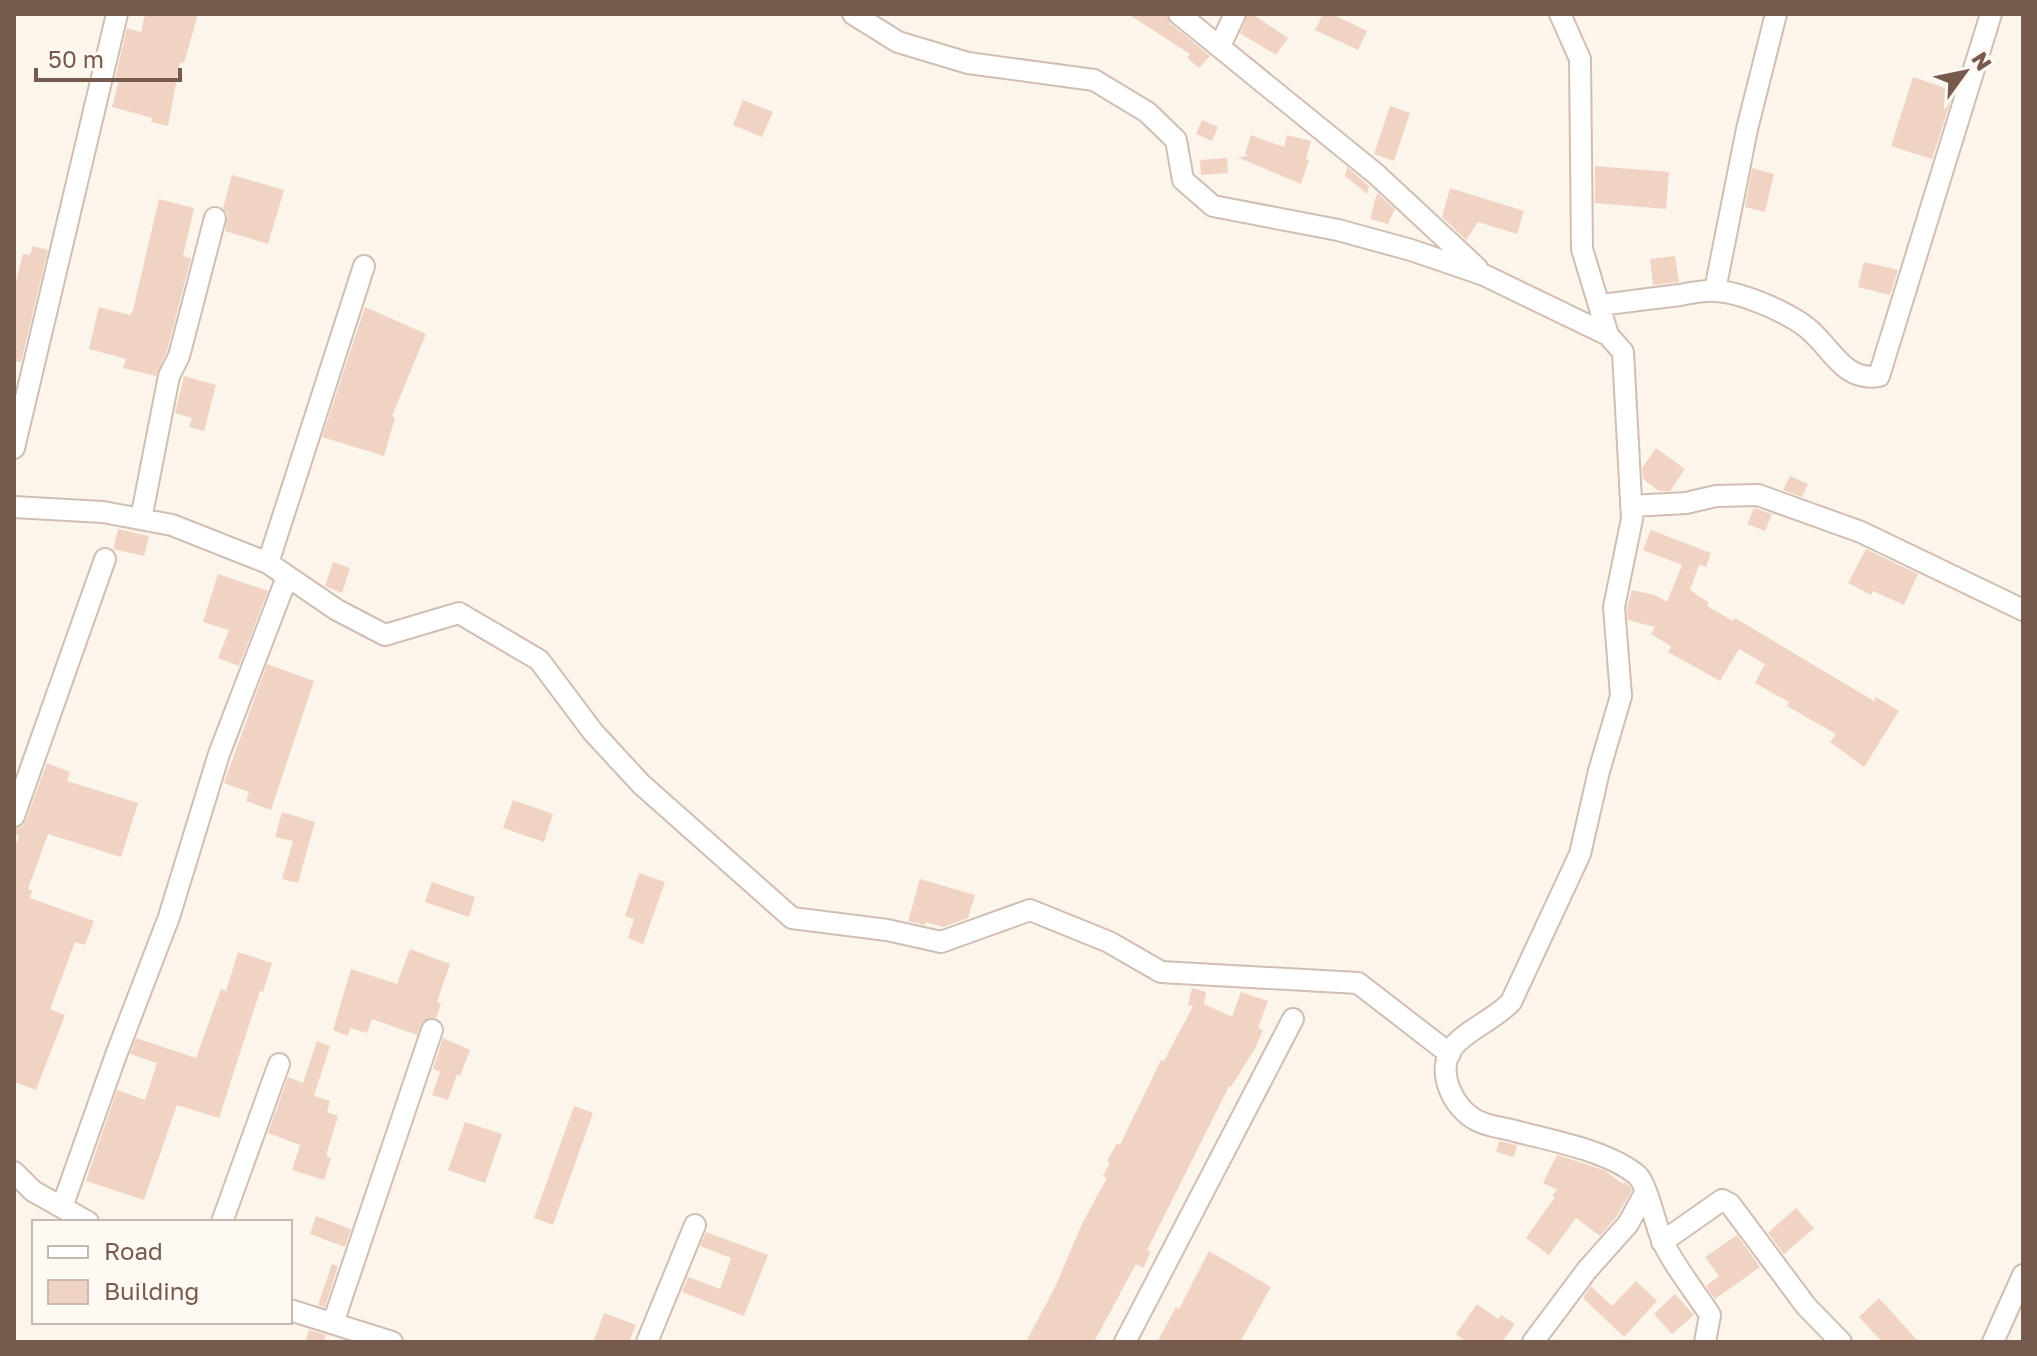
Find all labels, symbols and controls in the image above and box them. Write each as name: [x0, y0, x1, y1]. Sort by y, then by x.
scale bar: [36, 32, 180, 82]
north arrow: [1925, 32, 2005, 112]
text: 50 m: [48, 44, 104, 73]
text: N: [1966, 46, 1998, 75]
legend: [32, 1220, 292, 1324]
text: Road: [104, 1236, 163, 1265]
text: Building: [104, 1276, 199, 1305]

